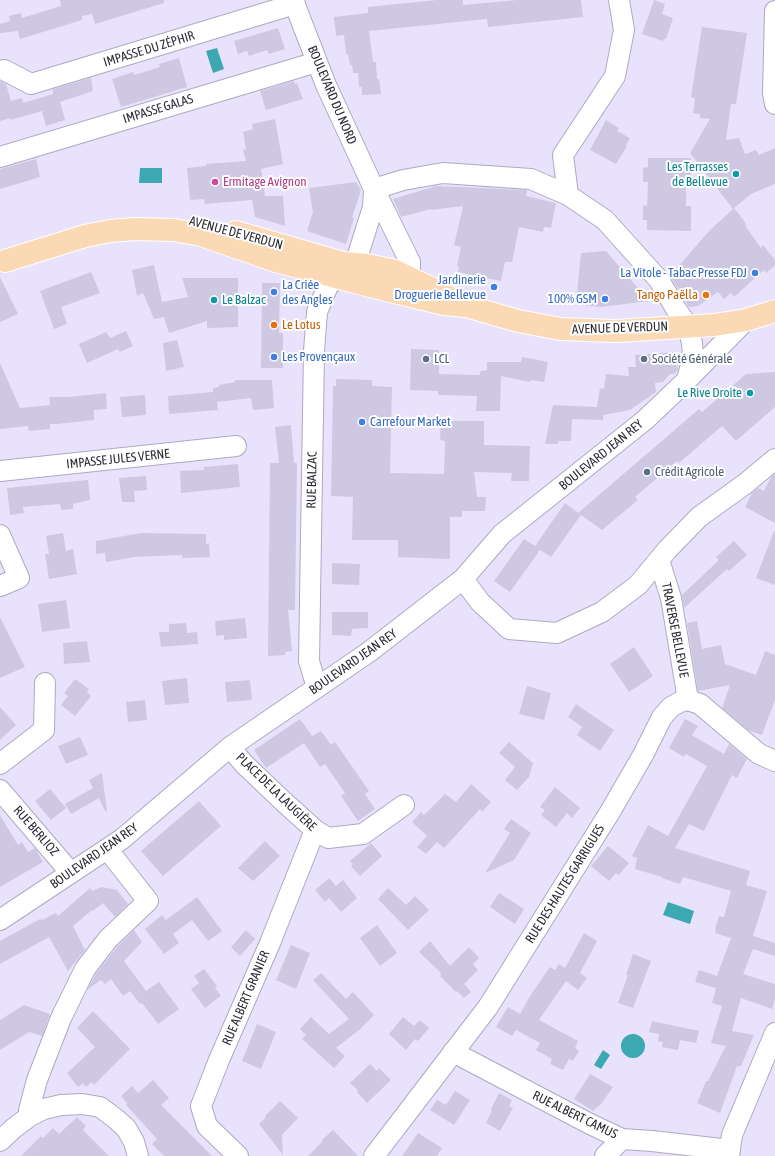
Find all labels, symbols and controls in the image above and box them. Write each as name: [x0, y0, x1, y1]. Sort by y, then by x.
street label: IMPASSE DU ZÉPHIR: [102, 28, 196, 70]
street label: BOULEVARD DU NORD: [304, 43, 360, 147]
street label: IMPASSE GALAS: [121, 91, 195, 127]
place label: Les Terrasses de Bellevue: [667, 159, 728, 190]
marker: Les Terrasses de Bellevue: [731, 169, 741, 179]
place label: Ermitage Avignon: [223, 174, 307, 190]
marker: Ermitage Avignon: [210, 177, 220, 187]
street label: AVENUE DE VERDUN: [187, 213, 285, 253]
place label: La Vitole - Tabac Presse FDJ: [620, 265, 747, 281]
marker: La Vitole - Tabac Presse FDJ: [750, 268, 760, 278]
place label: Jardinerie Droguerie Bellevue: [394, 272, 486, 303]
place label: La Criée des Angles: [282, 277, 333, 308]
marker: Jardinerie Droguerie Bellevue: [489, 282, 499, 292]
marker: La Criée des Angles: [269, 287, 279, 297]
place label: Tango Paëlla: [637, 287, 698, 303]
marker: Tango Paëlla: [701, 290, 711, 300]
place label: 100% GSM: [548, 291, 597, 307]
place label: Le Balzac: [222, 292, 266, 308]
marker: 100% GSM: [600, 294, 610, 304]
marker: Le Balzac: [209, 295, 219, 305]
place label: Le Lotus: [282, 317, 320, 333]
street label: AVENUE DE VERDUN: [572, 319, 668, 337]
marker: Le Lotus: [269, 320, 279, 330]
place label: Les Provençaux: [282, 349, 355, 365]
place label: LCL: [434, 351, 450, 367]
place label: Société Générale: [652, 351, 732, 367]
marker: Les Provençaux: [269, 352, 279, 362]
marker: LCL: [421, 354, 431, 364]
marker: Société Générale: [639, 354, 649, 364]
place label: Le Rive Droite: [677, 385, 742, 401]
marker: Le Rive Droite: [745, 388, 755, 398]
place label: Carrefour Market: [370, 414, 451, 430]
street label: BOULEVARD JEAN REY: [556, 416, 646, 494]
marker: Carrefour Market: [357, 417, 367, 427]
street label: IMPASSE JULES VERNE: [66, 446, 170, 472]
street label: RUE BALZAC: [304, 451, 320, 509]
place label: Crédit Agricole: [655, 464, 724, 480]
marker: Crédit Agricole: [642, 467, 652, 477]
street label: TRAVERSE BELLEVUE: [658, 581, 692, 679]
street label: BOULEVARD JEAN REY: [306, 626, 400, 698]
street label: PLACE DE LA LAUGIÈRE: [233, 750, 319, 834]
street label: RUE BERLIOZ: [10, 803, 62, 859]
street label: BOULEVARD JEAN REY: [47, 820, 141, 892]
street label: RUE DES HAUTES GARRIGUES: [522, 822, 608, 946]
street label: RUE ALBERT GRANIER: [219, 948, 273, 1048]
street label: RUE ALBERT CAMUS: [530, 1088, 620, 1142]

